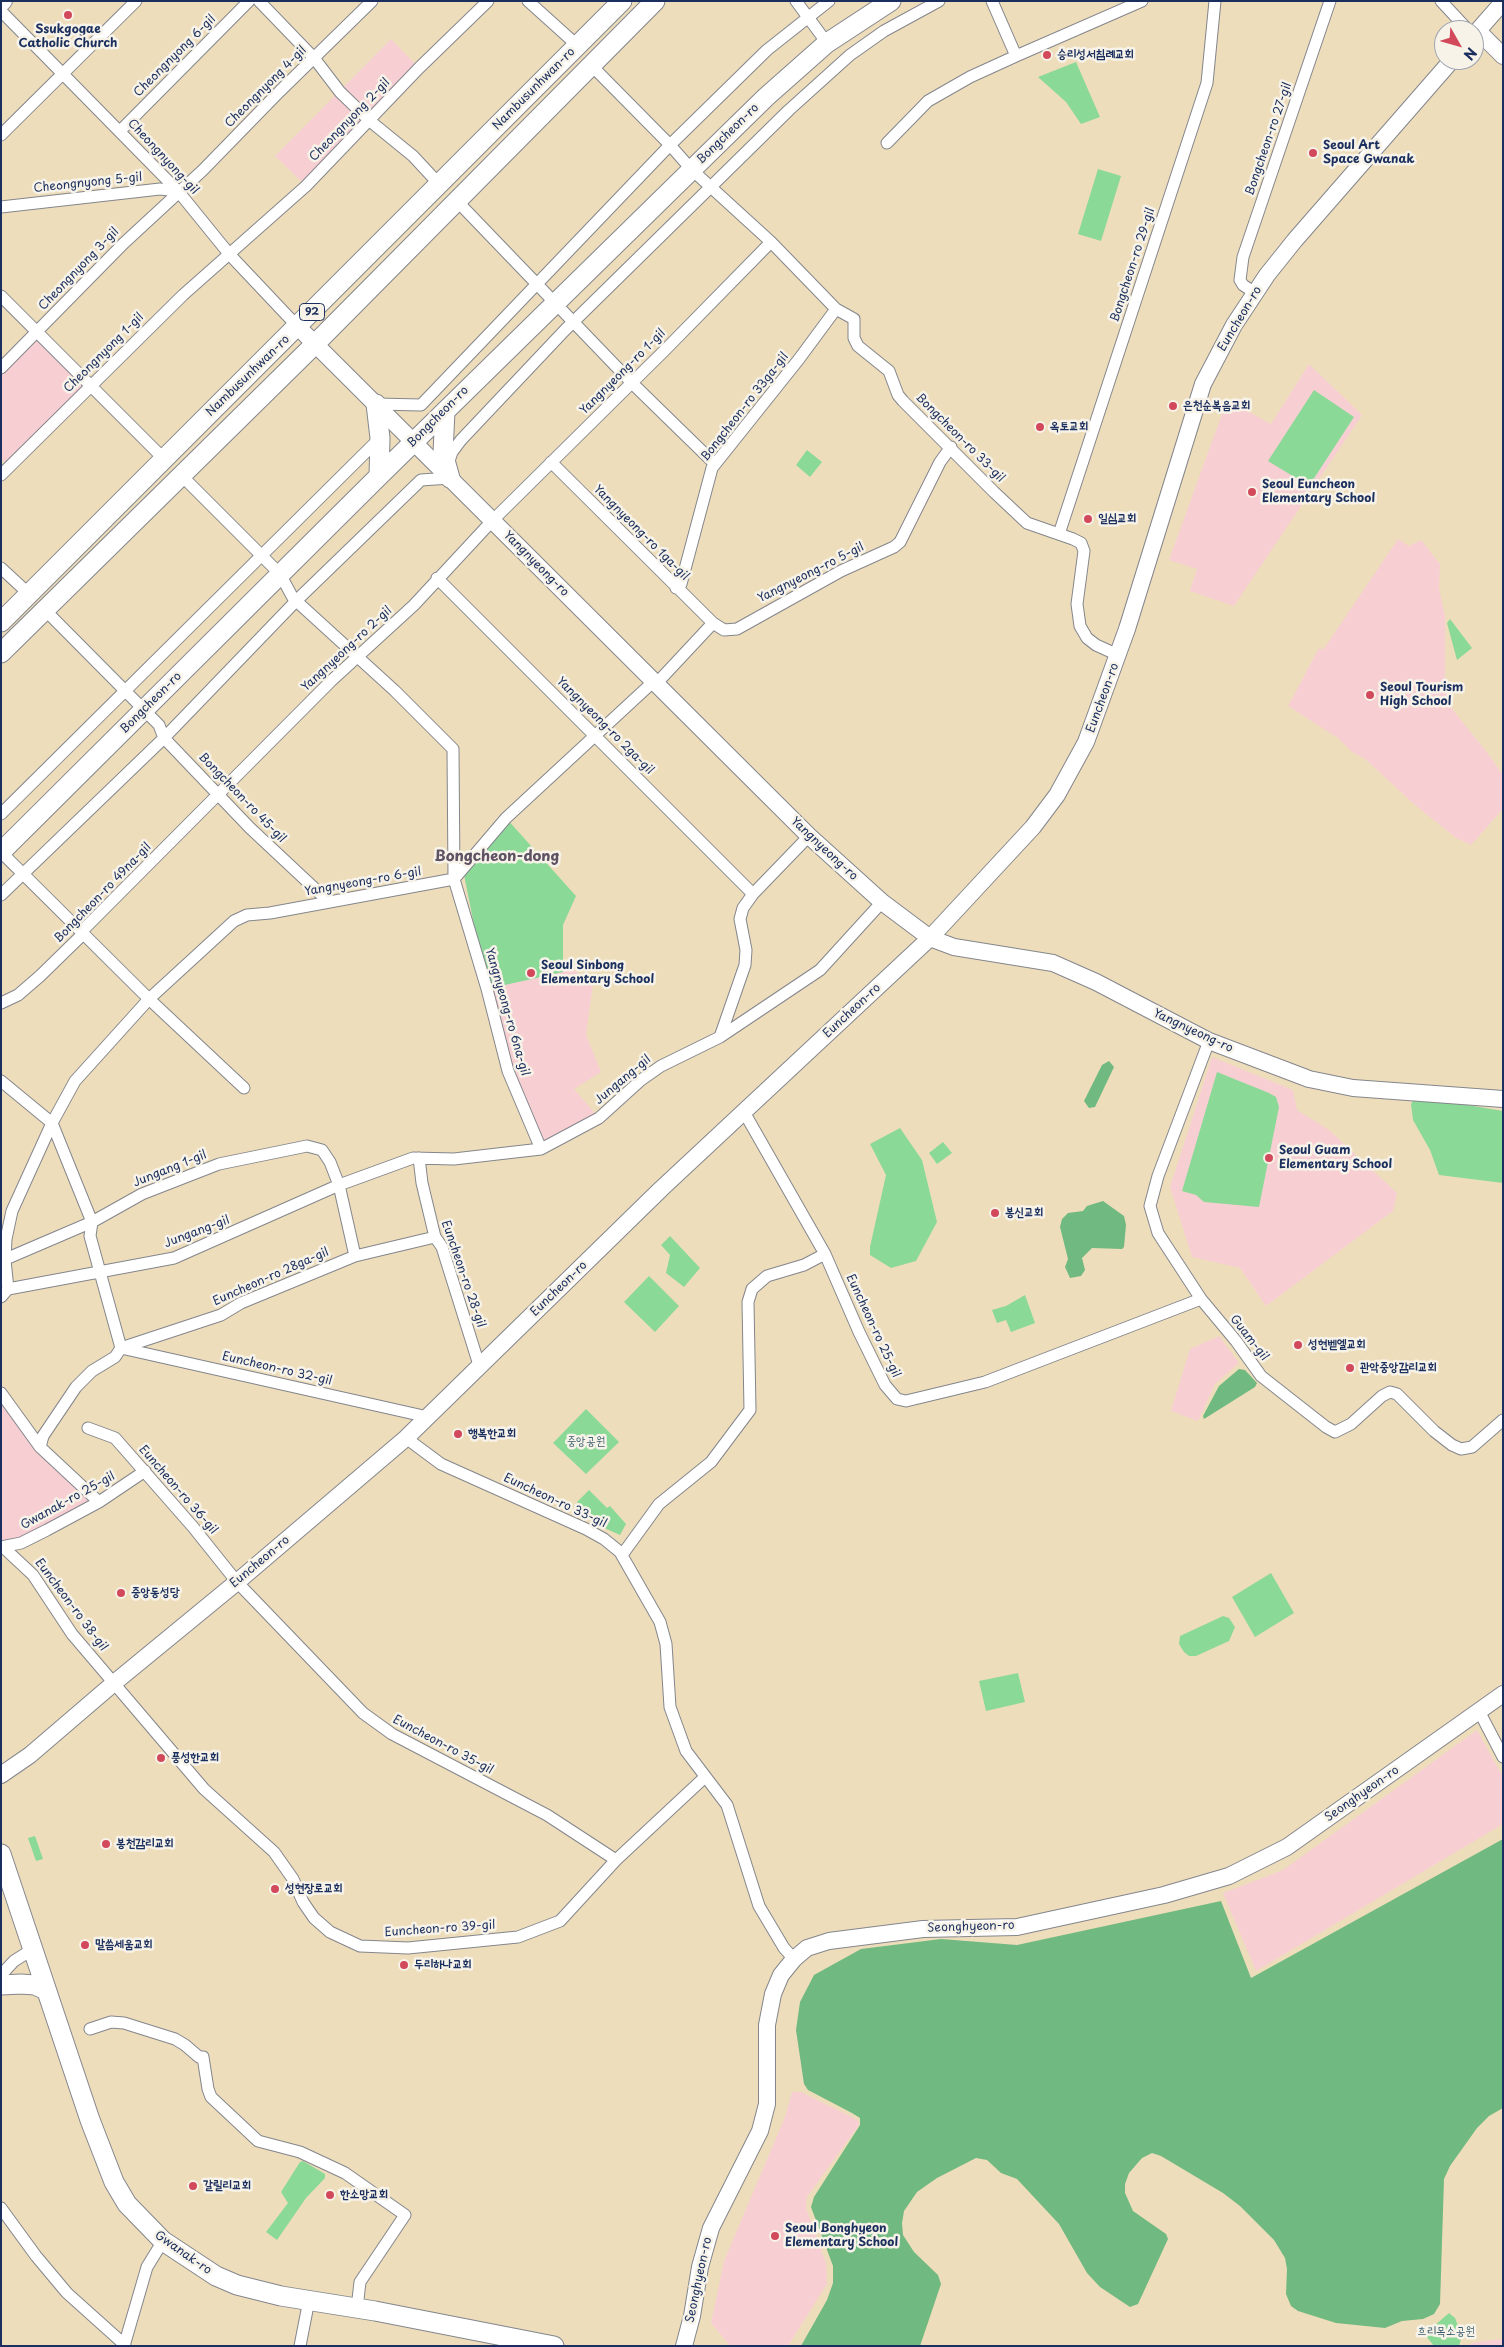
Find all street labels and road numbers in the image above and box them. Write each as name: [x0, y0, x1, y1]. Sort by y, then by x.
street label: Cheongnyong 6-gil: [131, 12, 219, 100]
street label: Cheongnyong 4-gil: [222, 43, 310, 131]
street label: Nambusunhwan-ro: [490, 45, 578, 133]
street label: Cheongnyong 2-gil: [307, 75, 393, 165]
street label: Bongcheon-ro 27-gil: [1243, 81, 1295, 197]
street label: Bongcheon-ro: [694, 101, 762, 167]
street label: Cheongnyong-gil: [124, 116, 202, 198]
street label: Cheongnyong 5-gil: [33, 170, 143, 196]
street label: Bongcheon-ro 29-gil: [1108, 206, 1158, 324]
street label: Cheongnyong 3-gil: [36, 225, 122, 313]
street label: Euncheon-ro: [1215, 284, 1265, 354]
road number: 92: [300, 304, 324, 320]
street label: Cheongnyong 1-gil: [61, 310, 147, 396]
street label: Yangnyeong-ro 1-gil: [577, 326, 669, 418]
street label: Nambusunhwan-ro: [203, 332, 293, 420]
street label: Bongcheon-ro 33ga-gil: [698, 350, 792, 464]
street label: Bongcheon-ro: [404, 383, 472, 451]
street label: Bongcheon-ro 33-gil: [912, 390, 1008, 486]
street label: Yangnyeong-ro 1ga-gil: [590, 482, 692, 584]
street label: Yangnyeong-ro: [500, 528, 572, 600]
street label: Yangnyeong-ro 5-gil: [755, 540, 867, 606]
street label: Yangnyeong-ro 2-gil: [299, 603, 395, 695]
street label: Euncheon-ro: [1084, 661, 1122, 735]
street label: Bongcheon-ro: [117, 669, 185, 737]
street label: Yangnyeong-ro 2ga-gil: [553, 674, 657, 778]
street label: Bongcheon-ro 45-gil: [195, 750, 289, 846]
street label: Yangnyeong-ro: [787, 814, 861, 884]
street label: Bongcheon-ro 49na-gil: [52, 840, 154, 946]
street label: Yangnyeong-ro 6-gil: [304, 865, 422, 899]
street label: Yangnyeong-ro 6na-gil: [482, 946, 532, 1078]
street label: Euncheon-ro: [820, 981, 884, 1041]
street label: Yangnyeong-ro: [1151, 1006, 1235, 1056]
street label: Jungang-gil: [592, 1052, 654, 1108]
street label: Jungang 1-gil: [131, 1148, 209, 1190]
street label: Jungang-gil: [162, 1213, 232, 1251]
street label: Euncheon-ro 28-gil: [438, 1218, 488, 1330]
street label: Euncheon-ro 28ga-gil: [211, 1245, 331, 1309]
street label: Euncheon-ro: [528, 1258, 590, 1320]
street label: Euncheon-ro 25-gil: [843, 1272, 903, 1380]
street label: Guam-gil: [1227, 1312, 1271, 1364]
street label: Euncheon-ro 32-gil: [221, 1349, 333, 1389]
street label: Euncheon-ro 36-gil: [136, 1443, 220, 1537]
street label: Gwanak-ro 25-gil: [18, 1469, 118, 1533]
street label: Euncheon-ro 33-gil: [501, 1471, 609, 1531]
street label: Euncheon-ro: [227, 1533, 293, 1591]
street label: Euncheon-ro 38-gil: [32, 1556, 110, 1654]
street label: Euncheon-ro 35-gil: [390, 1712, 496, 1778]
street label: Seonghyeon-ro: [1322, 1763, 1402, 1825]
street label: Euncheon-ro 39-gil: [384, 1918, 496, 1940]
street label: Seonghyeon-ro: [927, 1918, 1015, 1936]
street label: Gwanak-ro: [152, 2228, 214, 2278]
street label: Seonghyeon-ro: [683, 2236, 715, 2324]

